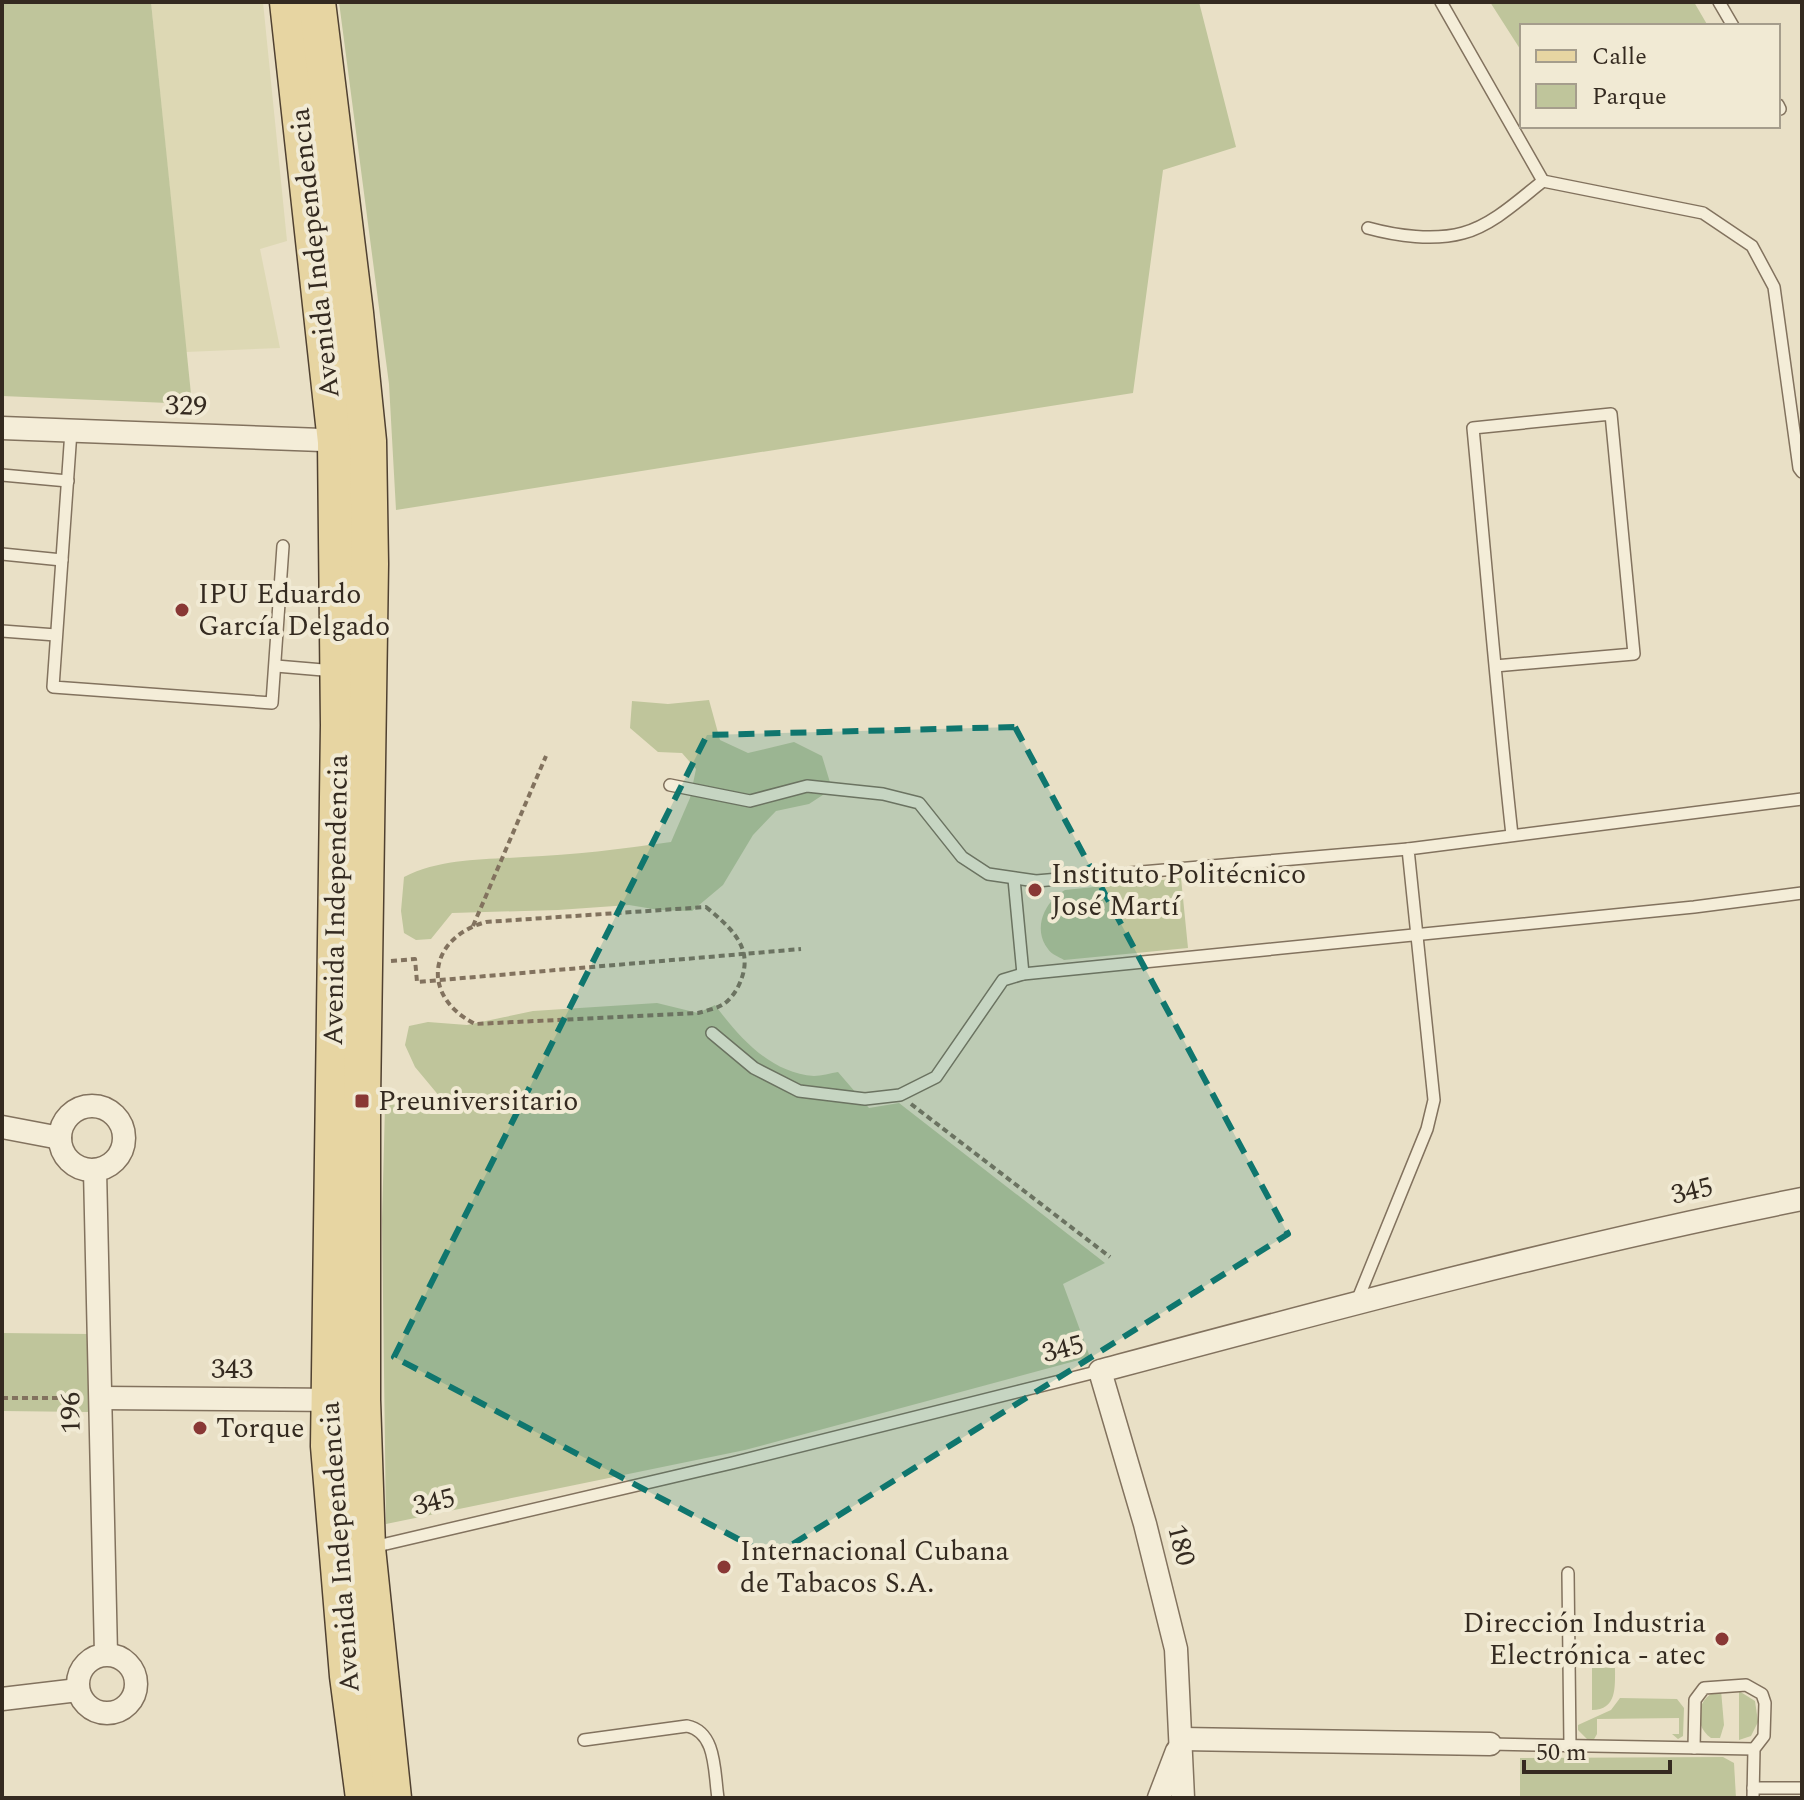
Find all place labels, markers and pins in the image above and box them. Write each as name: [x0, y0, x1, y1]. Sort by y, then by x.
place label: IPU Eduardo García Delgado: [198, 573, 390, 648]
marker: IPU Eduardo García Delgado: [173, 601, 191, 619]
place label: Instituto Politécnico José Martí: [1051, 853, 1306, 928]
marker: Instituto Politécnico José Martí: [1026, 881, 1044, 899]
place label: Preuniversitario: [378, 1080, 578, 1123]
marker: Preuniversitario: [353, 1092, 371, 1110]
place label: Torque: [216, 1407, 305, 1450]
marker: Torque: [191, 1419, 209, 1437]
place label: Internacional Cubana de Tabacos S.A.: [740, 1530, 1010, 1605]
marker: Internacional Cubana de Tabacos S.A.: [715, 1558, 733, 1576]
place label: Dirección Industria Electrónica - atec: [1463, 1602, 1706, 1677]
marker: Dirección Industria Electrónica - atec: [1713, 1630, 1731, 1648]

